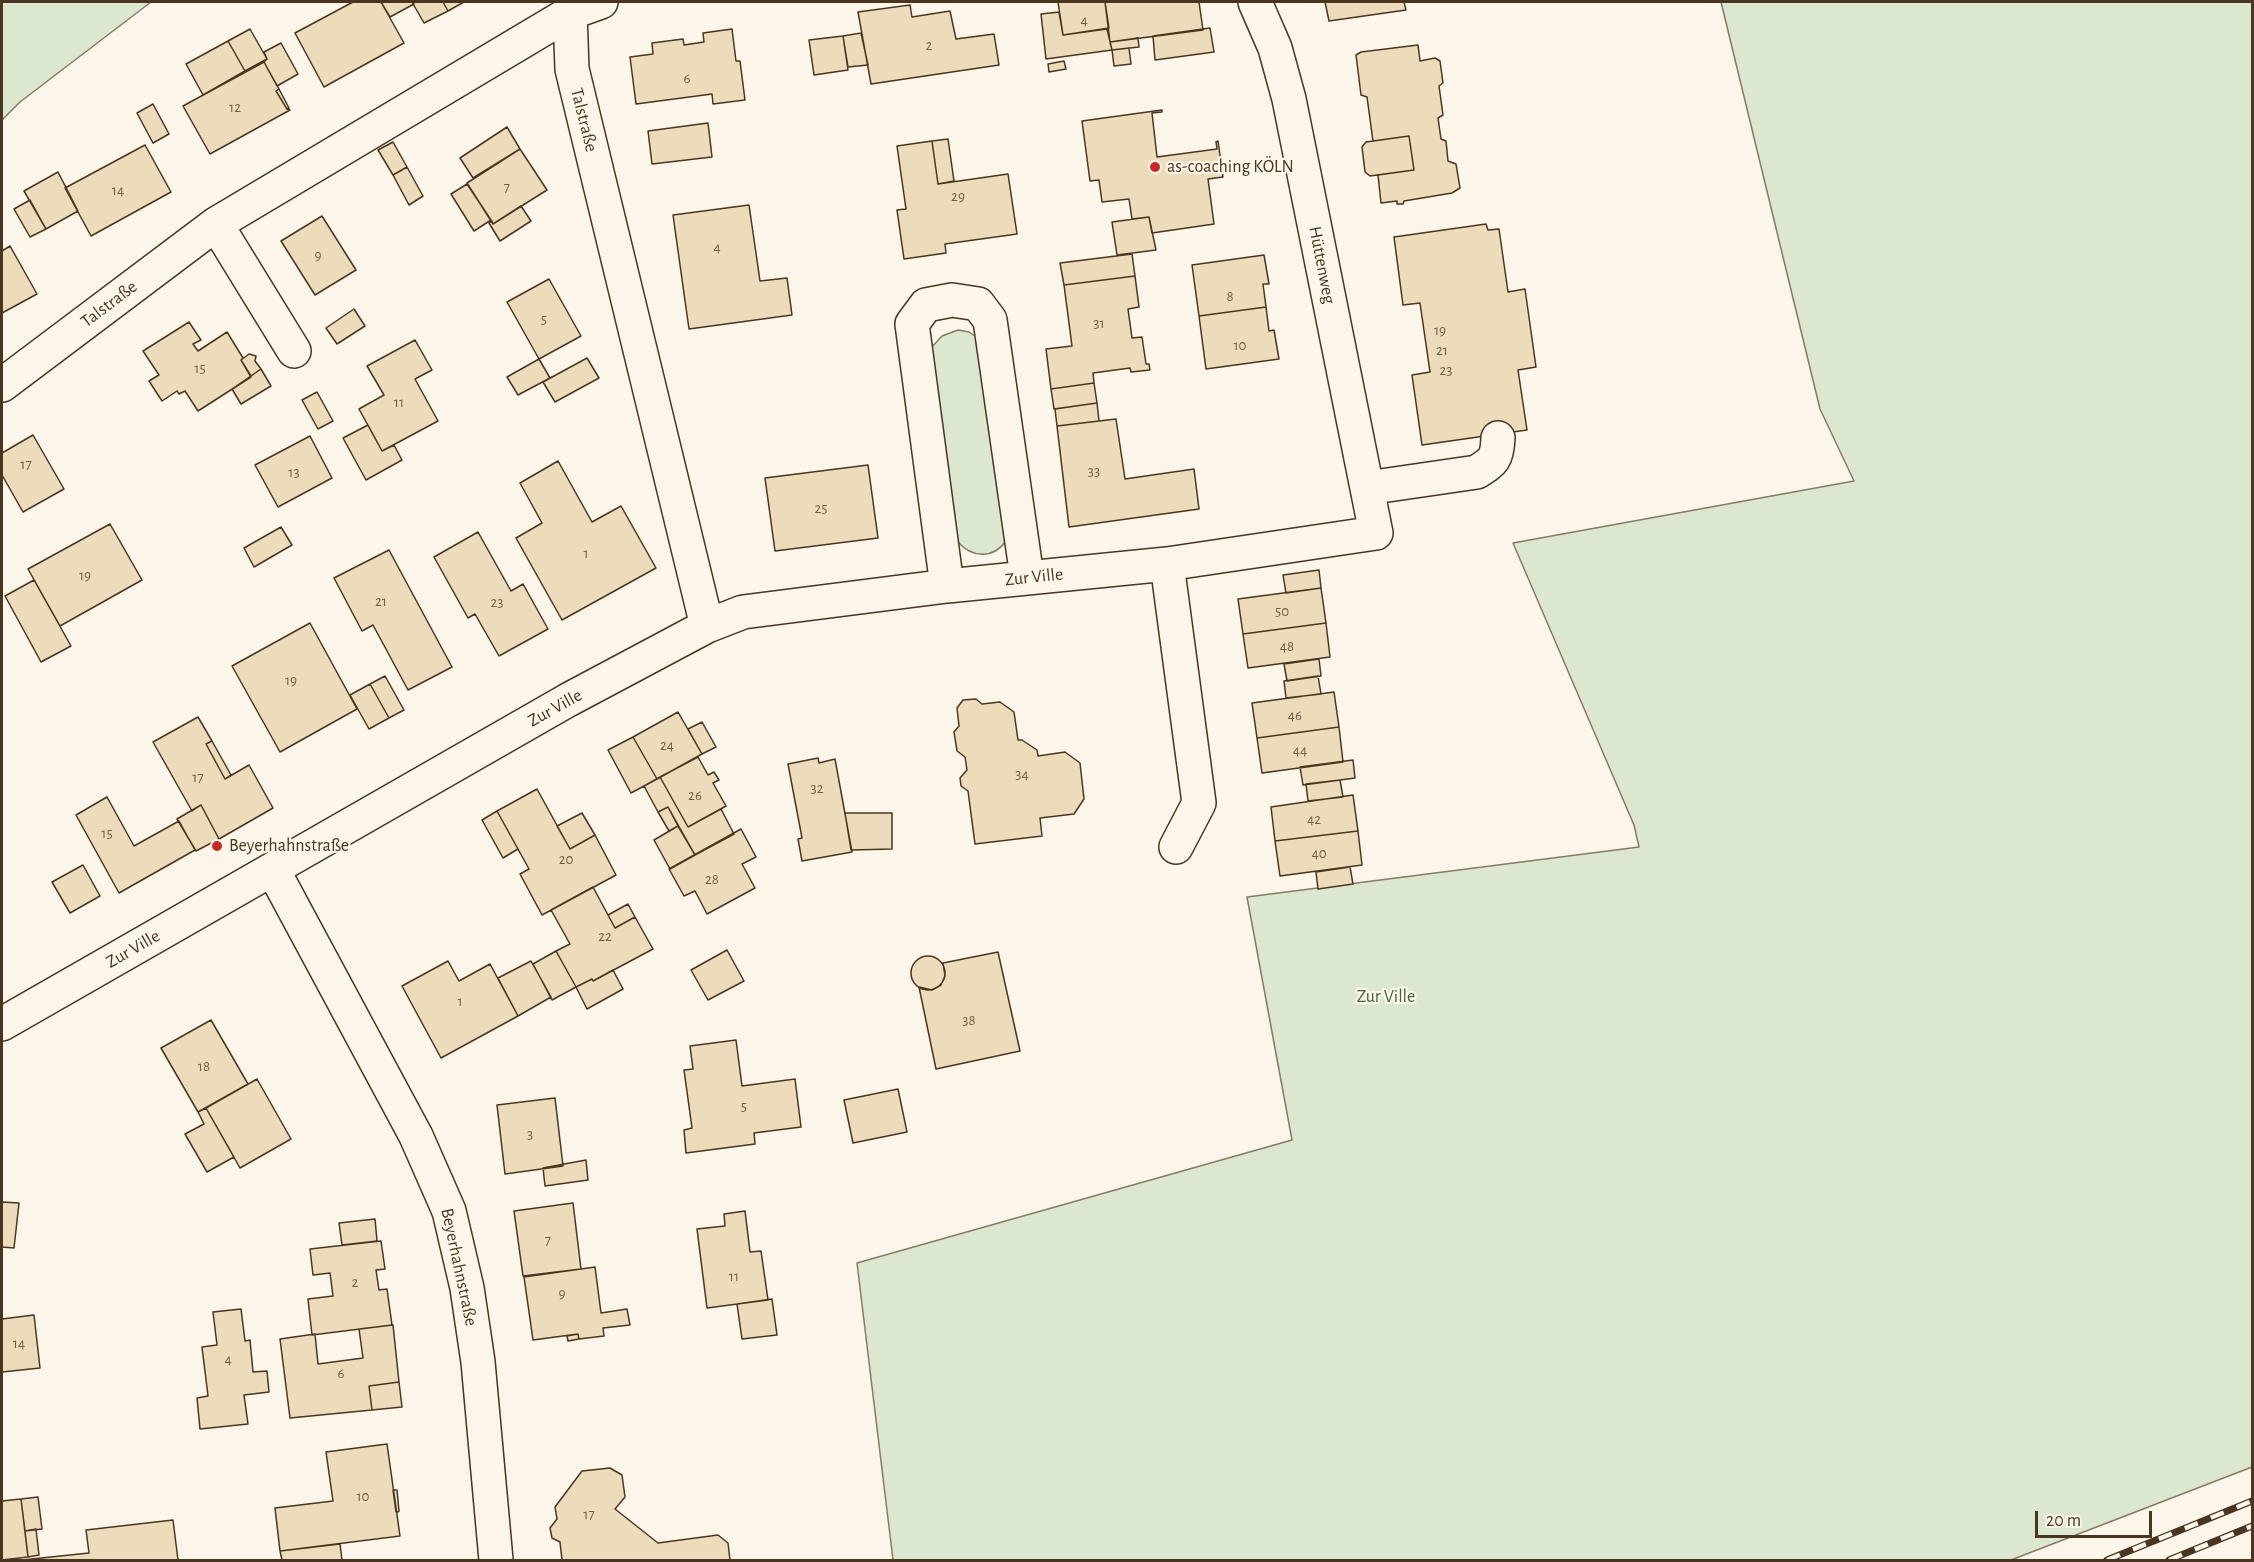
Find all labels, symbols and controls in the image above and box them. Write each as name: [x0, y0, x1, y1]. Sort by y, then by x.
house number: 4: [1080, 11, 1088, 29]
house number: 2: [926, 36, 932, 54]
house number: 6: [683, 69, 691, 87]
street label: Talstraße: [566, 86, 602, 154]
house number: 12: [229, 98, 241, 116]
place label: as-coaching KÖLN: [1167, 156, 1294, 178]
marker: as-coaching KÖLN: [1148, 160, 1162, 174]
house number: 7: [504, 178, 510, 196]
house number: 14: [112, 181, 124, 199]
house number: 29: [951, 187, 965, 205]
street label: Hüttenweg: [1304, 224, 1340, 306]
house number: 4: [713, 238, 721, 256]
house number: 9: [314, 246, 322, 264]
street label: Talstraße: [77, 276, 141, 332]
house number: 8: [1226, 287, 1234, 305]
house number: 5: [541, 310, 547, 328]
house number: 31: [1093, 314, 1105, 332]
house number: 19: [1434, 321, 1446, 339]
house number: 10: [1233, 336, 1247, 354]
house number: 21: [1436, 341, 1448, 359]
house number: 15: [194, 359, 206, 377]
house number: 23: [1439, 361, 1453, 379]
house number: 11: [394, 393, 404, 411]
house number: 17: [20, 455, 32, 473]
house number: 33: [1088, 462, 1100, 480]
house number: 13: [288, 463, 300, 481]
house number: 25: [814, 499, 828, 517]
house number: 1: [583, 544, 589, 562]
street label: Zur Ville: [1004, 563, 1064, 591]
house number: 19: [79, 566, 91, 584]
house number: 21: [375, 592, 387, 610]
house number: 23: [490, 593, 504, 611]
house number: 50: [1275, 602, 1289, 620]
house number: 48: [1280, 637, 1294, 655]
house number: 19: [285, 671, 297, 689]
street label: Zur Ville: [524, 684, 586, 732]
house number: 46: [1288, 706, 1302, 724]
house number: 24: [660, 736, 674, 754]
house number: 44: [1293, 741, 1307, 759]
house number: 34: [1015, 765, 1029, 783]
house number: 17: [192, 768, 204, 786]
house number: 32: [810, 779, 824, 797]
house number: 26: [688, 786, 702, 804]
house number: 42: [1307, 810, 1321, 828]
house number: 15: [101, 824, 113, 842]
place label: Beyerhahnstraße: [229, 835, 349, 857]
marker: Beyerhahnstraße: [210, 839, 224, 853]
house number: 40: [1311, 844, 1327, 862]
house number: 20: [559, 850, 573, 868]
house number: 28: [705, 870, 719, 888]
street label: Zur Ville: [102, 925, 164, 973]
house number: 22: [598, 927, 612, 945]
park label: Zur Ville: [1357, 986, 1415, 1008]
house number: 1: [457, 992, 463, 1010]
house number: 38: [962, 1011, 976, 1029]
house number: 18: [198, 1057, 210, 1075]
house number: 5: [741, 1097, 747, 1115]
house number: 3: [527, 1125, 533, 1143]
street label: Beyerhahnstraße: [436, 1206, 482, 1328]
house number: 7: [545, 1231, 551, 1249]
house number: 11: [729, 1267, 739, 1285]
house number: 2: [352, 1273, 358, 1291]
house number: 9: [558, 1284, 566, 1302]
house number: 14: [13, 1334, 25, 1352]
house number: 4: [224, 1350, 232, 1368]
house number: 6: [337, 1364, 345, 1382]
house number: 10: [356, 1487, 370, 1505]
scale bar: [2038, 1499, 2155, 1537]
house number: 17: [583, 1505, 595, 1523]
text: 20 m: [2046, 1512, 2081, 1530]

